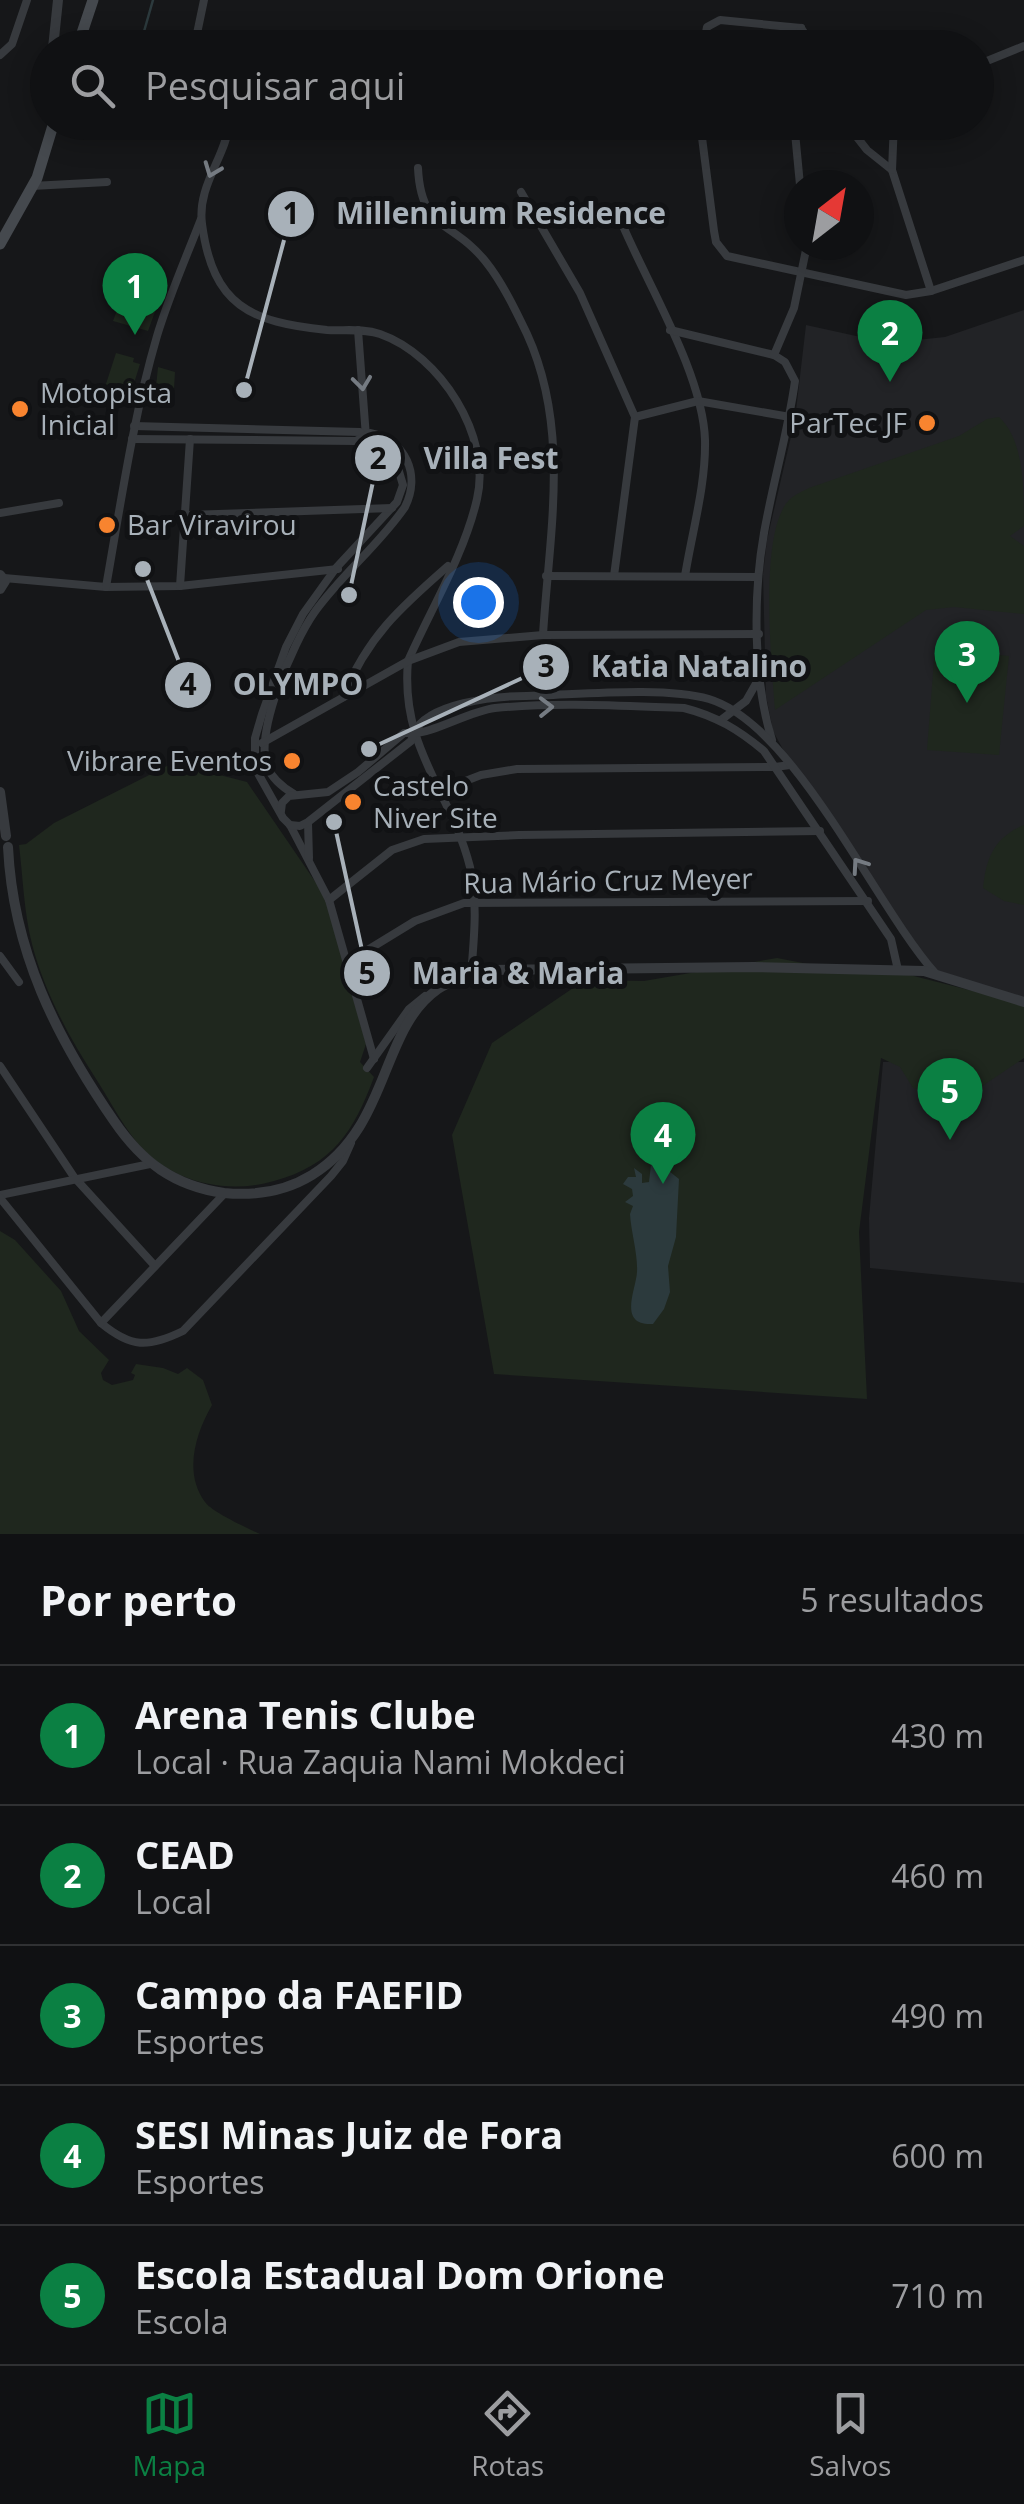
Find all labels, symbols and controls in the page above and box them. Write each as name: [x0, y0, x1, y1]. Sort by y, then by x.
search box: [30, 30, 994, 140]
icon: search: [65, 58, 120, 113]
text: Pesquisar aqui: [145, 59, 405, 111]
one-way arrow: [204, 160, 224, 178]
north arrow: [784, 170, 874, 260]
callout: Millennium Residence: [266, 184, 686, 244]
text: 1: [282, 192, 300, 233]
text: Millennium Residence: [336, 192, 666, 233]
pin: 1: [102, 252, 168, 335]
pin: 2: [858, 300, 922, 382]
place label: Motopista Inicial: [40, 373, 172, 443]
one-way arrow: [351, 376, 372, 392]
marker: Motopista Inicial: [9, 398, 31, 420]
place label: ParTec JF: [789, 403, 907, 441]
marker: ParTec JF: [916, 412, 938, 434]
callout: Villa Fest: [353, 428, 578, 488]
text: 2: [369, 437, 387, 478]
text: Villa Fest: [424, 437, 559, 478]
place label: Bar Viravirou: [127, 505, 297, 543]
marker: Bar Viravirou: [96, 514, 118, 536]
your location: [453, 577, 504, 628]
pin: 3: [934, 620, 1000, 703]
callout: Katia Natalino: [521, 637, 827, 697]
text: 3: [537, 645, 555, 686]
text: Katia Natalino: [591, 645, 807, 686]
callout: OLYMPO: [163, 655, 383, 715]
text: 4: [179, 663, 197, 704]
text: OLYMPO: [233, 663, 363, 704]
one-way arrow: [540, 696, 555, 718]
place label: Vibrare Eventos: [67, 741, 272, 779]
marker: Vibrare Eventos: [281, 750, 303, 772]
place label: Castelo Niver Site: [373, 766, 498, 836]
marker: Castelo Niver Site: [342, 791, 364, 813]
one-way arrow: [853, 857, 871, 876]
street label: Rua Mário Cruz Meyer: [463, 858, 754, 902]
callout: Maria & Maria: [342, 943, 645, 1003]
text: 5: [358, 952, 376, 993]
text: Maria & Maria: [412, 952, 624, 993]
pin: 5: [918, 1058, 982, 1140]
pin: 4: [630, 1102, 696, 1184]
text: Por perto: [40, 1571, 237, 1628]
text: 5 resultados: [800, 1578, 984, 1621]
text: Arena Tenis Clube: [135, 1688, 476, 1740]
text: 1: [63, 1714, 82, 1757]
text: 430 m: [891, 1714, 984, 1757]
text: Local · Rua Zaquia Nami Mokdeci: [135, 1740, 626, 1783]
text: CEAD: [135, 1828, 235, 1880]
text: 2: [63, 1854, 82, 1897]
text: 460 m: [891, 1854, 984, 1897]
text: Local: [135, 1880, 212, 1923]
text: Campo da FAEFID: [135, 1968, 464, 2020]
text: 3: [63, 1994, 82, 2037]
text: 490 m: [891, 1994, 984, 2037]
text: Esportes: [135, 2020, 265, 2063]
text: SESI Minas Juiz de Fora: [135, 2108, 563, 2160]
text: 4: [63, 2134, 82, 2177]
text: 600 m: [891, 2134, 984, 2177]
text: Esportes: [135, 2160, 265, 2203]
text: Escola Estadual Dom Orione: [135, 2248, 665, 2300]
text: 5: [63, 2274, 82, 2317]
text: 710 m: [891, 2274, 984, 2317]
text: Escola: [135, 2300, 228, 2343]
tab: Mapa: [133, 2386, 206, 2484]
tab: Rotas: [471, 2386, 544, 2484]
tab: Salvos: [809, 2386, 891, 2484]

